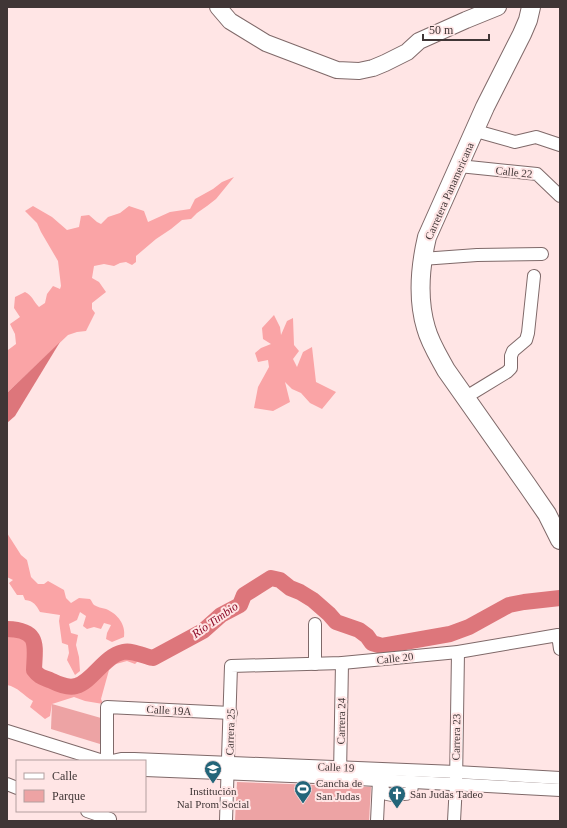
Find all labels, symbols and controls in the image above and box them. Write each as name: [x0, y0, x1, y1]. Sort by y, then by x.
scale bar: [423, 16, 489, 42]
text: 50 m: [429, 23, 454, 37]
street label: Carretera Panamericana: [422, 140, 476, 242]
street label: Calle 22: [495, 164, 533, 180]
water label: Río Timbio: [188, 599, 241, 642]
street label: Calle 20: [376, 650, 415, 666]
street label: Carrera 24: [335, 697, 347, 744]
street label: Calle 19A: [146, 703, 192, 717]
street label: Carrera 25: [223, 708, 237, 756]
street label: Carrera 23: [450, 713, 462, 760]
school or university icon: Institución Nal Prom Social: [203, 759, 223, 784]
legend: [16, 760, 146, 812]
street label: Calle 19: [317, 760, 355, 774]
text: Calle: [52, 769, 77, 783]
place label: Cancha de San Judas: [316, 777, 362, 802]
sports icon: Cancha de San Judas: [293, 779, 313, 804]
church icon: San Judas Tadeo: [387, 784, 407, 809]
place label: Institución Nal Prom Social: [177, 785, 249, 810]
place label: San Judas Tadeo: [410, 788, 483, 800]
text: Parque: [52, 789, 85, 803]

